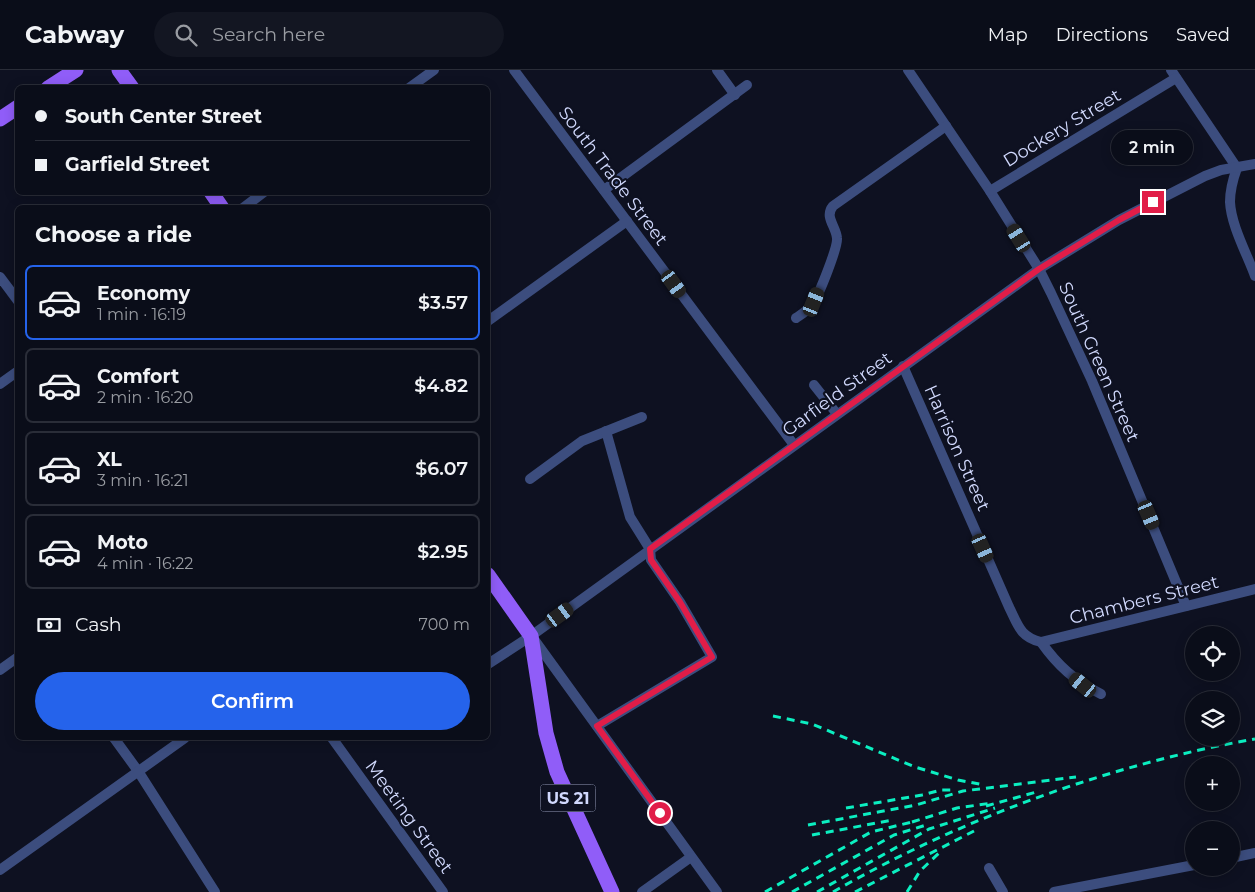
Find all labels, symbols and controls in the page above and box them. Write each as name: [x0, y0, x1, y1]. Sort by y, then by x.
search box: [154, 12, 504, 57]
text: Cabway: [25, 20, 124, 49]
icon: search: [172, 21, 200, 49]
text: Search here: [212, 23, 325, 46]
text: Map: [988, 24, 1028, 46]
text: Directions: [1056, 24, 1148, 46]
text: Saved: [1176, 24, 1230, 46]
street label: Dockery Street: [999, 84, 1125, 172]
street label: South Trade Street: [554, 102, 672, 250]
text: South Center Street: [65, 105, 262, 128]
callout: 2 min: [1112, 129, 1194, 164]
text: 2 min: [1129, 138, 1175, 157]
text: Garfield Street: [65, 153, 210, 176]
route end: [1142, 191, 1164, 213]
text: Choose a ride: [35, 221, 192, 248]
car: [1004, 221, 1033, 255]
car: [659, 267, 688, 301]
street label: South Green Street: [1054, 279, 1144, 445]
icon: car: [37, 280, 82, 325]
text: Economy: [97, 282, 190, 305]
car: [801, 285, 826, 319]
text: $3.57: [418, 291, 468, 314]
text: 1 min · 16:19: [97, 305, 186, 324]
street label: Garfield Street: [778, 347, 896, 441]
icon: car: [37, 363, 82, 408]
text: Comfort: [97, 365, 179, 388]
text: $4.82: [414, 374, 468, 397]
street label: Harrison Street: [919, 382, 995, 514]
text: 2 min · 16:20: [97, 388, 193, 407]
icon: car: [37, 446, 82, 491]
text: XL: [97, 448, 122, 471]
text: $6.07: [415, 457, 468, 480]
text: 3 min · 16:21: [97, 471, 189, 490]
car: [1136, 498, 1161, 532]
icon: car: [37, 529, 82, 574]
text: Moto: [97, 531, 148, 554]
car: [970, 531, 995, 565]
text: $2.95: [417, 540, 468, 563]
text: 4 min · 16:22: [97, 554, 193, 573]
street label: Chambers Street: [1067, 571, 1221, 629]
car: [543, 600, 576, 630]
icon: cash: [35, 611, 63, 639]
text: Cash: [75, 613, 122, 636]
text: 700 m: [419, 615, 470, 634]
map controls: [1185, 626, 1240, 876]
button: locate: [1185, 626, 1240, 681]
car: [1066, 670, 1099, 700]
button: Confirm: [35, 672, 470, 730]
button: layers: [1185, 691, 1240, 746]
street label: Meeting Street: [361, 756, 457, 878]
button: +: [1185, 756, 1240, 811]
road number: US 21: [540, 784, 596, 811]
route start: [649, 802, 671, 824]
button: −: [1185, 821, 1240, 876]

